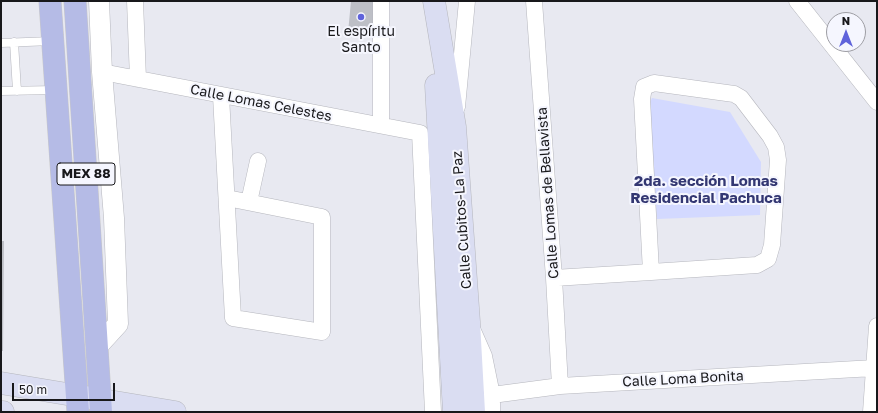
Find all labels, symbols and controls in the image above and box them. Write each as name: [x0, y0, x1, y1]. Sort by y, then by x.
marker: El espíritu Santo: [356, 12, 366, 22]
north arrow: [826, 12, 866, 52]
text: N: [842, 14, 850, 27]
place label: El espíritu Santo: [327, 24, 395, 56]
street label: Calle Lomas Celestes: [189, 81, 333, 125]
street label: Calle Lomas de Bellavista: [534, 107, 562, 279]
street label: Calle Cubitos-La Paz: [449, 150, 475, 290]
road number: MEX 88: [57, 163, 115, 185]
district label: 2da. sección Lomas Residencial Pachuca: [630, 172, 782, 207]
street label: Calle Loma Bonita: [622, 367, 744, 391]
scale bar: [14, 375, 117, 401]
text: 50 m: [19, 382, 47, 397]

